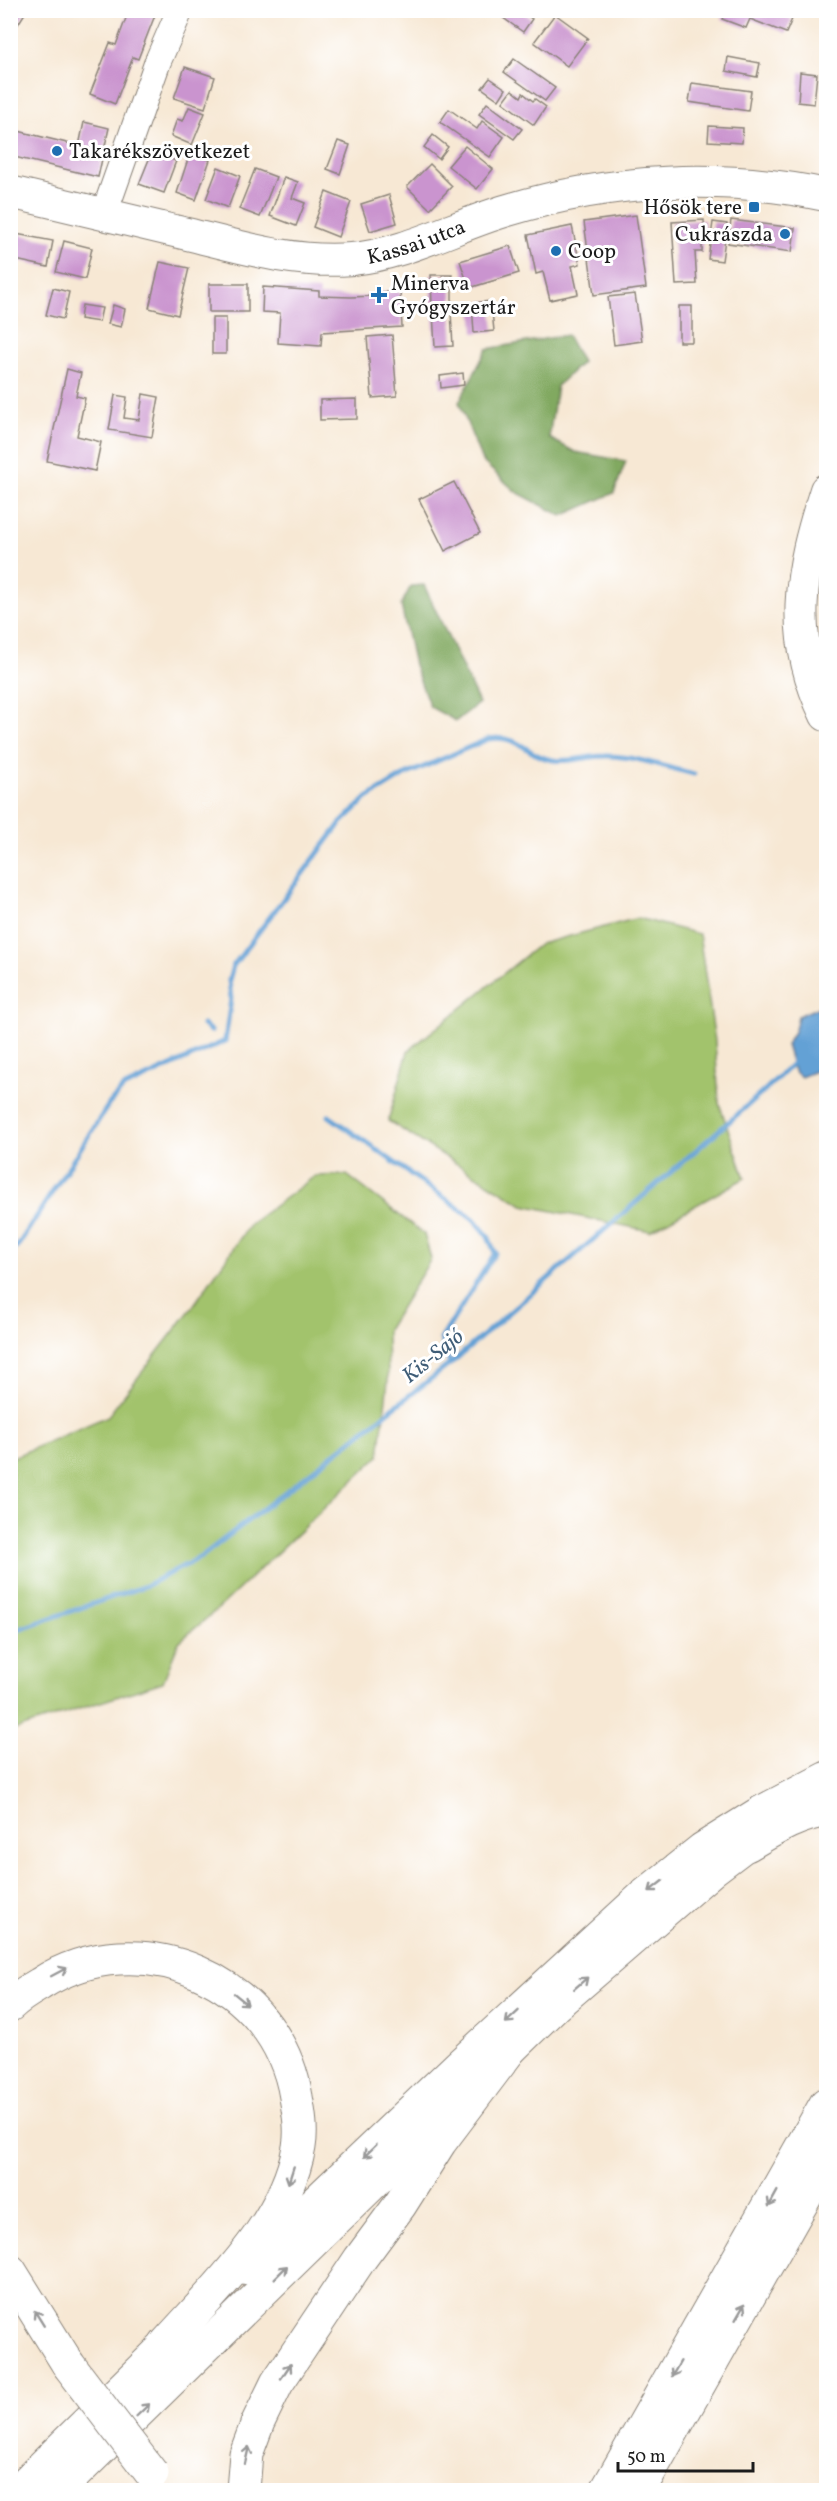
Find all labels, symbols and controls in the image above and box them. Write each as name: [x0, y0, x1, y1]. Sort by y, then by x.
place label: Takarékszövetkezet: [69, 138, 250, 167]
marker: Takarékszövetkezet: [50, 144, 64, 158]
place label: Hősök tere: [644, 194, 742, 223]
marker: Hősök tere: [747, 200, 761, 214]
street label: Kassai utca: [364, 213, 470, 273]
place label: Cukrászda: [675, 221, 773, 250]
marker: Cukrászda: [778, 227, 792, 241]
place label: Coop: [568, 238, 616, 267]
marker: Coop: [549, 244, 563, 258]
place label: Minerva Gyógyszertár: [391, 270, 516, 323]
marker: Minerva Gyógyszertár: [372, 288, 386, 302]
water label: Kis-Sajó: [396, 1322, 471, 1391]
one-way arrow: [648, 1879, 664, 1892]
one-way arrow: [49, 1966, 67, 1978]
one-way arrow: [573, 1976, 588, 1990]
one-way arrow: [233, 1992, 248, 2006]
one-way arrow: [504, 2010, 519, 2024]
one-way arrow: [362, 2144, 377, 2158]
one-way arrow: [284, 2165, 295, 2184]
one-way arrow: [767, 2190, 779, 2207]
one-way arrow: [274, 2264, 289, 2279]
one-way arrow: [735, 2304, 747, 2321]
one-way arrow: [33, 2310, 45, 2327]
one-way arrow: [670, 2360, 682, 2377]
one-way arrow: [280, 2363, 292, 2379]
one-way arrow: [136, 2402, 151, 2417]
scale bar: [618, 2435, 753, 2473]
text: 50 m: [627, 2445, 666, 2470]
one-way arrow: [241, 2446, 253, 2465]

